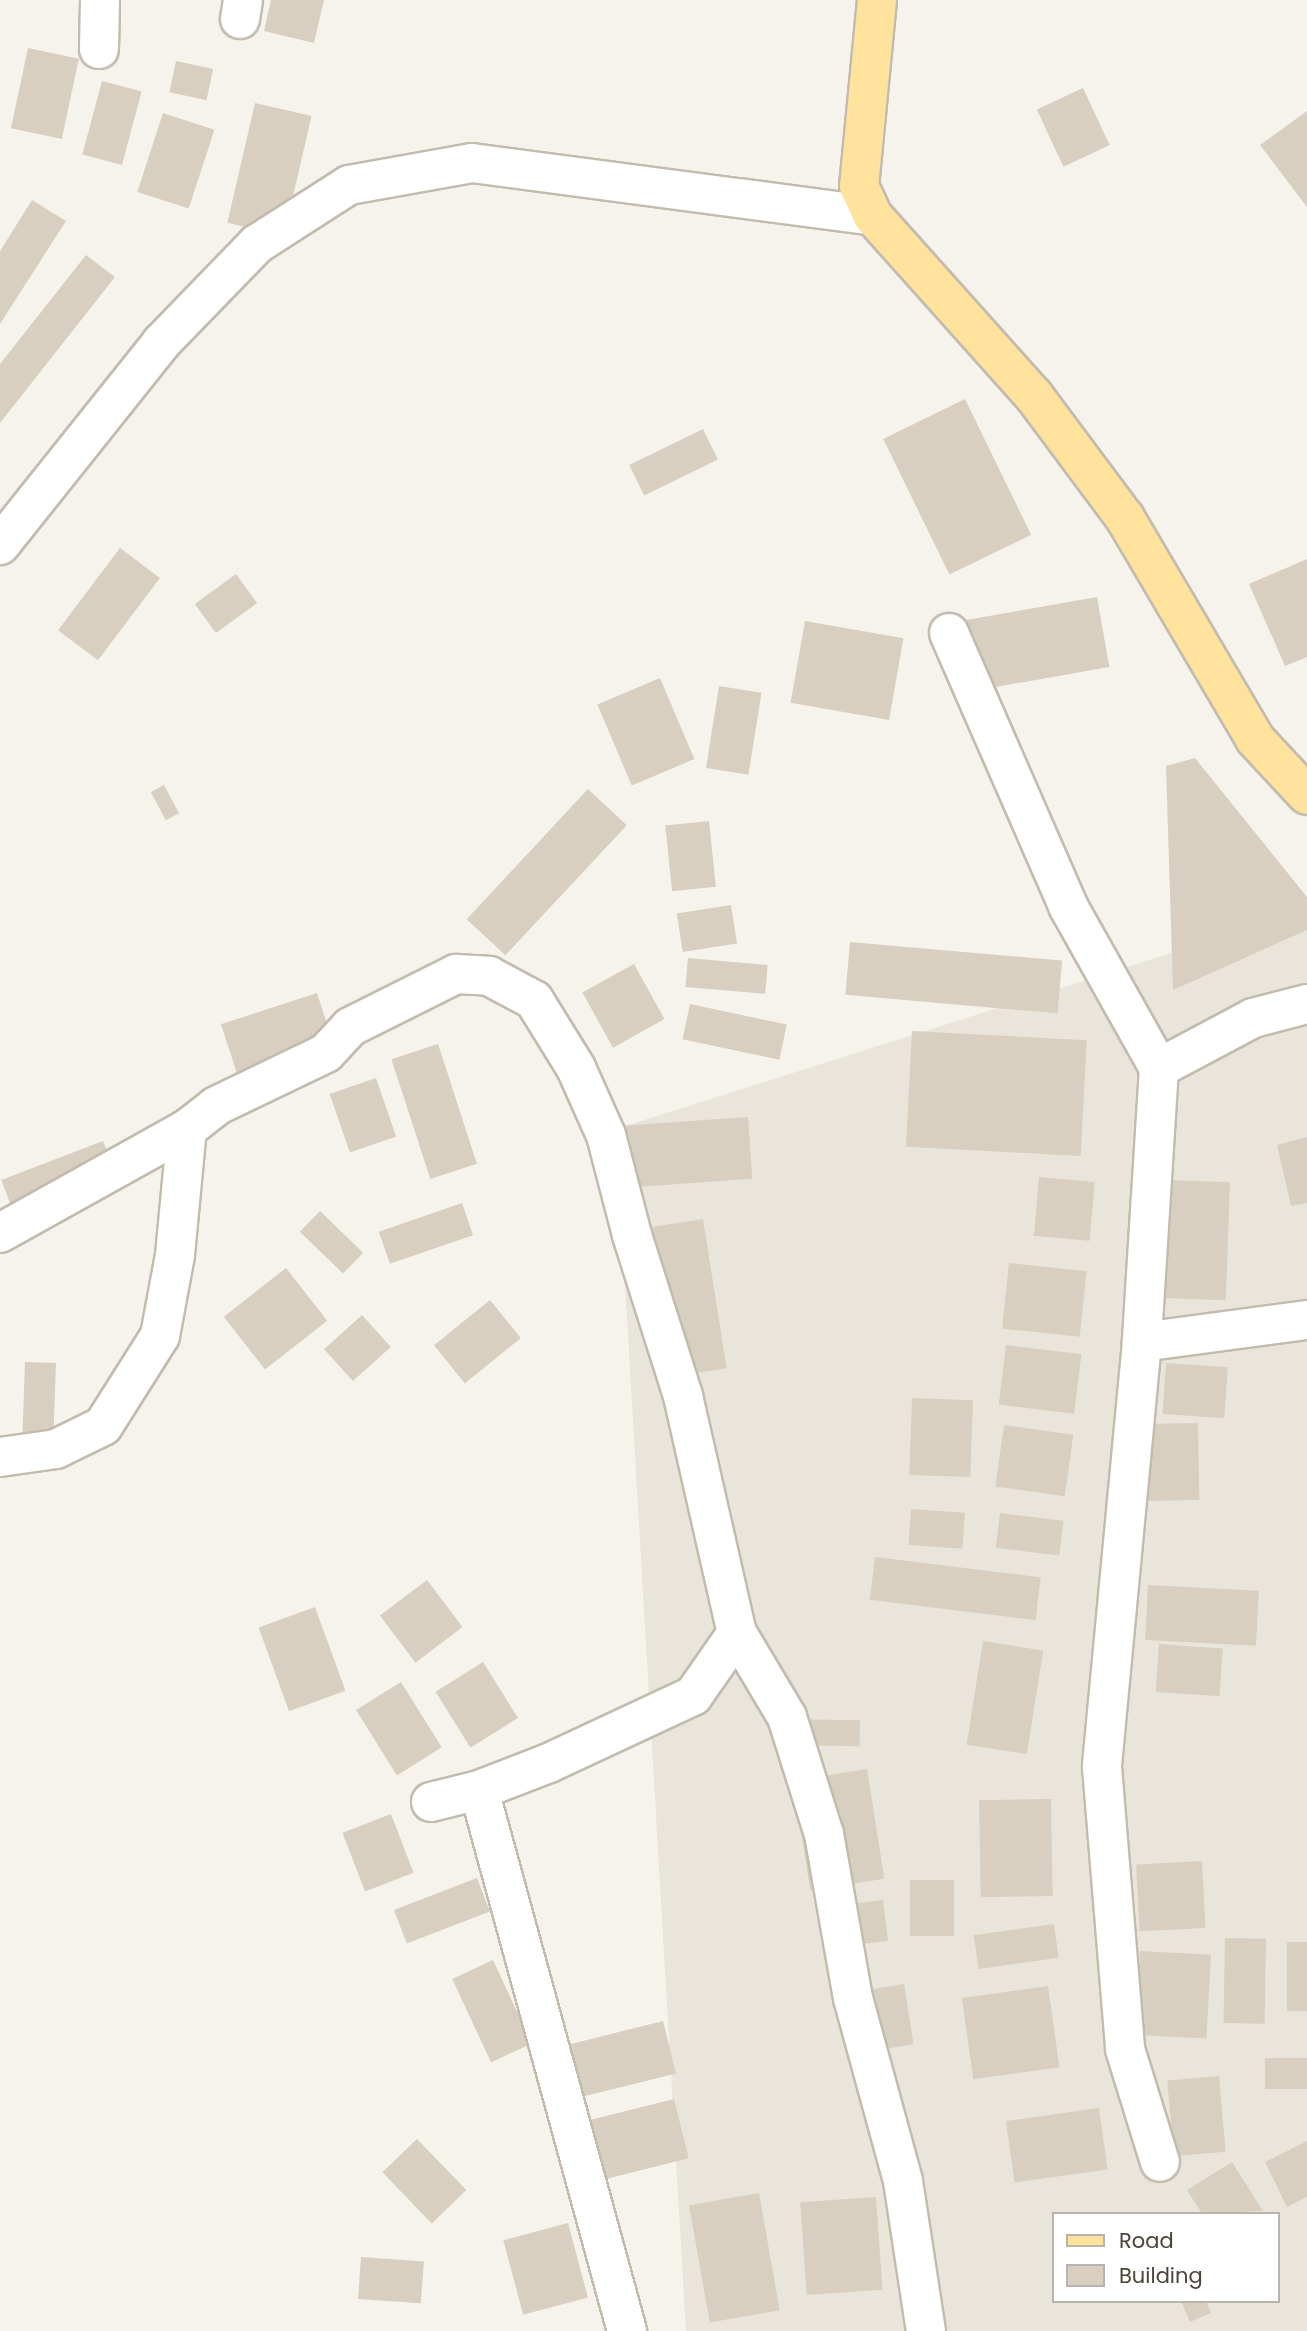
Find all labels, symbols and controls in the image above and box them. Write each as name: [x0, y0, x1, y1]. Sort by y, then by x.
legend: [1052, 2212, 1279, 2303]
text: Road: [1119, 2226, 1174, 2255]
text: Building: [1119, 2261, 1203, 2290]

